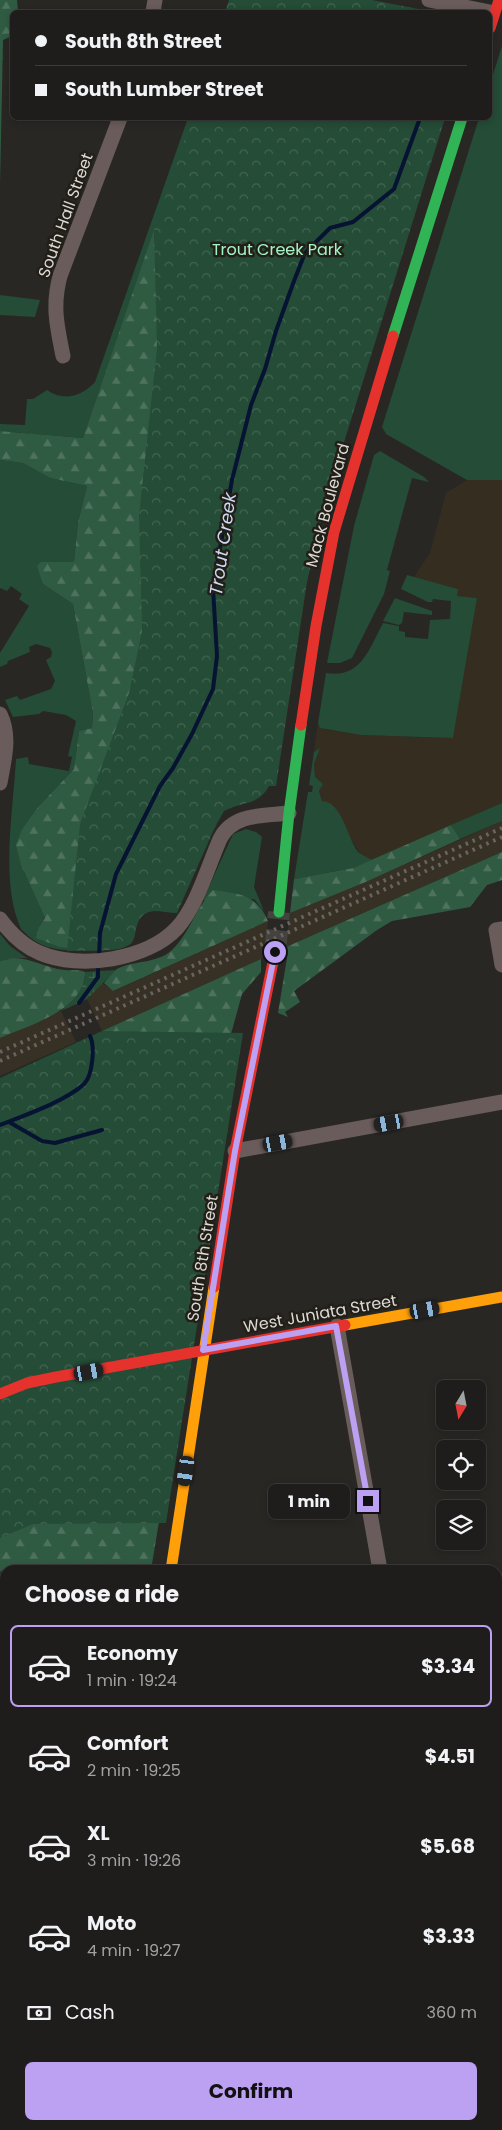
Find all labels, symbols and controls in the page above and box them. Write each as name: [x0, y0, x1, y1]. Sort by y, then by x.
text: South 8th Street: [65, 28, 222, 55]
text: South Lumber Street: [65, 76, 264, 103]
street label: South Hall Street: [32, 149, 99, 281]
park label: Trout Creek Park: [212, 238, 343, 261]
street label: Mack Boulevard: [300, 441, 355, 570]
water label: Trout Creek: [203, 490, 242, 597]
route start: [264, 941, 286, 963]
car: [372, 1113, 405, 1133]
car: [261, 1133, 294, 1153]
street label: South 8th Street: [181, 1193, 224, 1323]
street label: West Juniata Street: [242, 1289, 399, 1338]
car: [408, 1300, 441, 1320]
car: [72, 1362, 105, 1382]
north arrow: [436, 1380, 486, 1430]
map controls: [436, 1380, 486, 1550]
button: locate: [436, 1440, 486, 1490]
car: [176, 1455, 195, 1487]
callout: 1 min: [268, 1484, 350, 1518]
text: 1 min: [288, 1490, 330, 1513]
route end: [357, 1490, 379, 1512]
button: layers: [436, 1500, 486, 1550]
text: Choose a ride: [25, 1579, 179, 1610]
text: Economy: [87, 1640, 178, 1667]
icon: car: [27, 1644, 72, 1689]
text: $3.34: [421, 1653, 475, 1680]
text: 1 min · 19:24: [87, 1669, 177, 1692]
text: Comfort: [87, 1730, 169, 1757]
icon: car: [27, 1734, 72, 1779]
text: $4.51: [425, 1743, 475, 1770]
text: 2 min · 19:25: [87, 1759, 181, 1782]
text: XL: [87, 1820, 110, 1847]
icon: car: [27, 1824, 72, 1869]
text: $5.68: [420, 1833, 475, 1860]
text: 3 min · 19:26: [87, 1849, 181, 1872]
text: Moto: [87, 1910, 136, 1937]
icon: car: [27, 1914, 72, 1959]
text: $3.33: [423, 1923, 475, 1950]
text: 4 min · 19:27: [87, 1939, 180, 1962]
icon: cash: [25, 1999, 53, 2027]
text: Cash: [65, 1999, 115, 2026]
text: 360 m: [427, 2001, 477, 2024]
button: Confirm: [25, 2062, 477, 2120]

